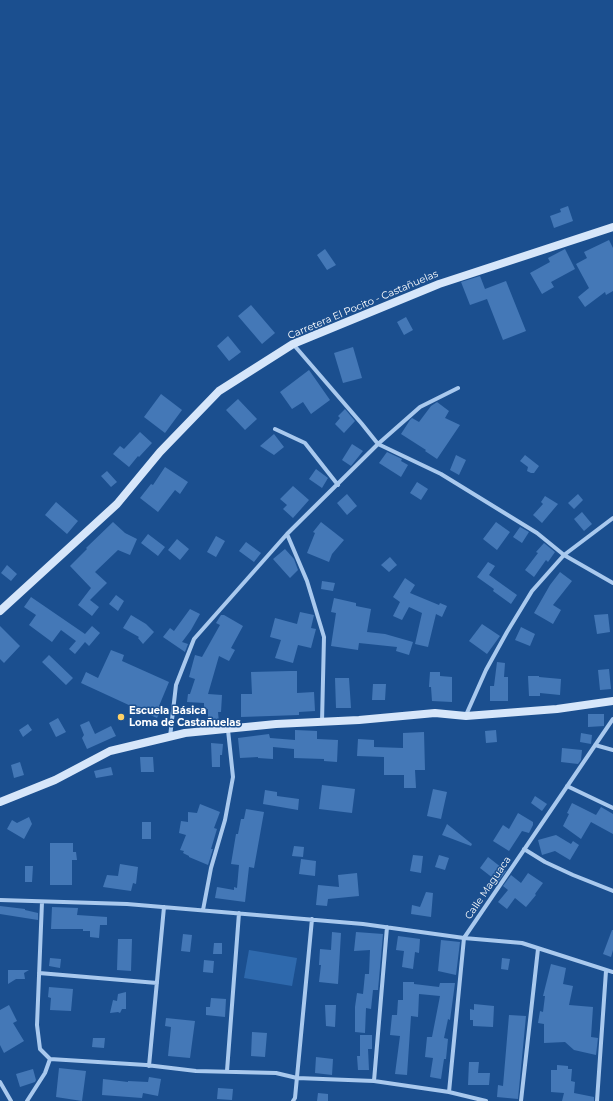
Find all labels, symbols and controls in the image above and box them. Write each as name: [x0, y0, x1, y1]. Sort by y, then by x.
street label: Carretera El Pocito - Castañuelas: [286, 268, 440, 342]
place label: Escuela Básica Loma de Castañuelas: [129, 705, 241, 728]
marker: Escuela Básica Loma de Castañuelas: [116, 712, 126, 722]
street label: Calle Maguaca: [463, 854, 513, 922]

